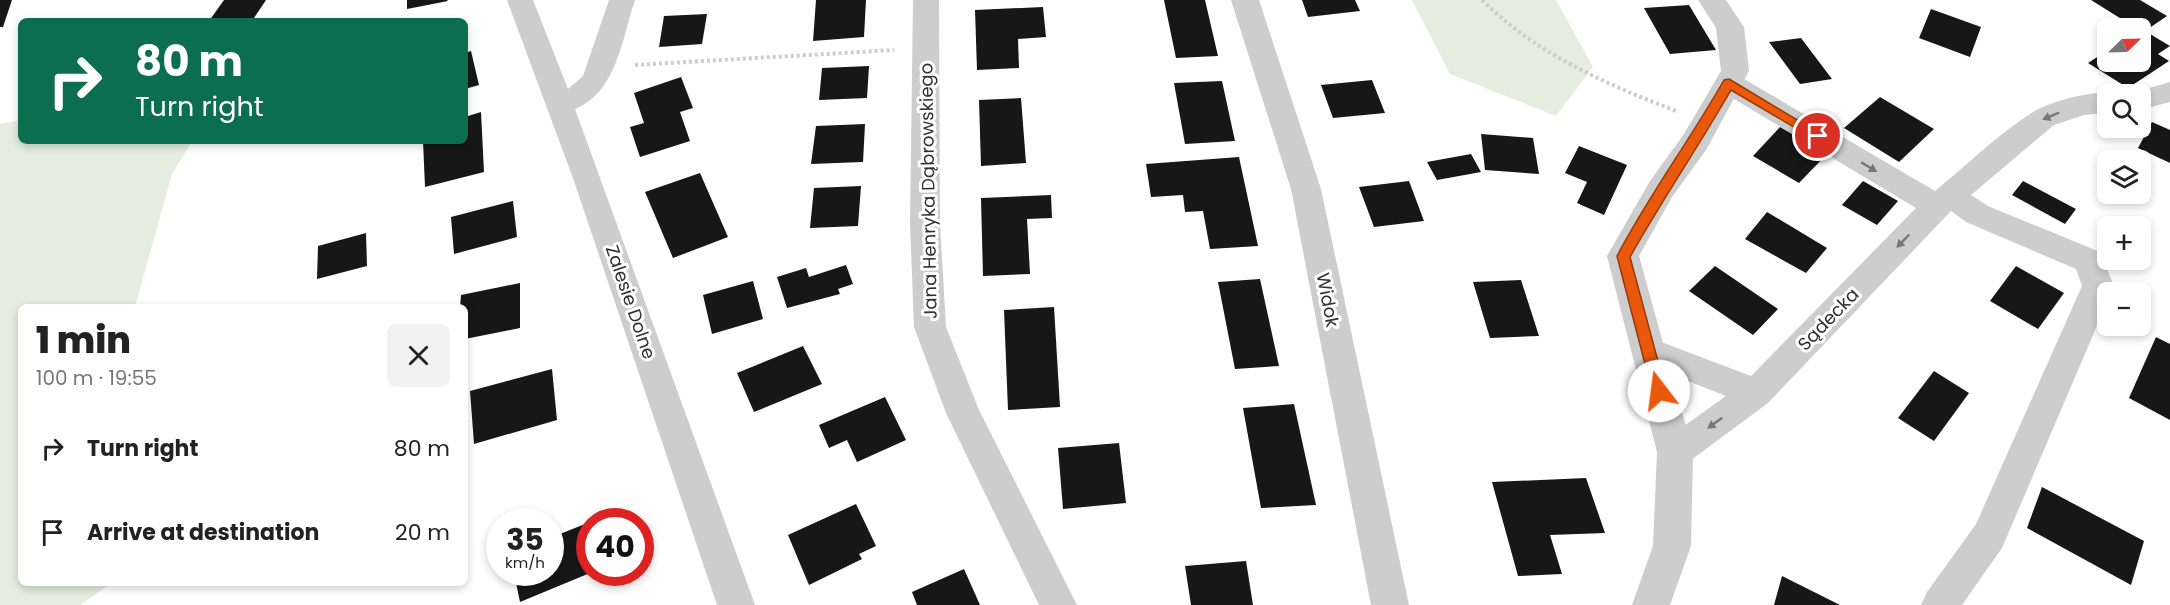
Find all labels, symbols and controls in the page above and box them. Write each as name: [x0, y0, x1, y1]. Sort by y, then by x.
north arrow: [2097, 18, 2151, 72]
map controls: [2097, 18, 2151, 336]
text: 80 m: [135, 32, 243, 91]
icon: right: [36, 42, 114, 120]
street label: Jana Henryka Dąbrowskiego: [913, 63, 943, 319]
button: search: [2097, 84, 2151, 138]
text: Turn right: [135, 88, 264, 125]
pin: [1792, 110, 1843, 161]
one-way arrow: [2042, 111, 2060, 121]
icon: arrive: [1801, 119, 1834, 152]
button: layers: [2097, 150, 2151, 204]
one-way arrow: [1861, 161, 1877, 172]
button: +: [2097, 216, 2151, 270]
one-way arrow: [1896, 234, 1910, 249]
street label: Zalesie Dolne: [600, 242, 662, 362]
street label: Widok: [1310, 271, 1346, 330]
street label: Sądecka: [1792, 282, 1864, 356]
button: −: [2097, 282, 2151, 336]
text: 1 min: [36, 315, 131, 366]
button: close: [387, 324, 450, 387]
position arrow: [1627, 359, 1691, 423]
text: 100 m · 19:55: [36, 364, 157, 392]
one-way arrow: [1708, 417, 1724, 429]
icon: right: [36, 432, 69, 465]
text: Turn right: [87, 433, 198, 464]
text: 80 m: [394, 433, 450, 464]
speed limit sign: 40: [576, 508, 654, 586]
icon: arrive: [36, 516, 69, 549]
text: Arrive at destination: [87, 517, 319, 548]
text: 20 m: [395, 517, 450, 548]
text: 35: [506, 518, 544, 561]
text: km/h: [505, 552, 545, 573]

